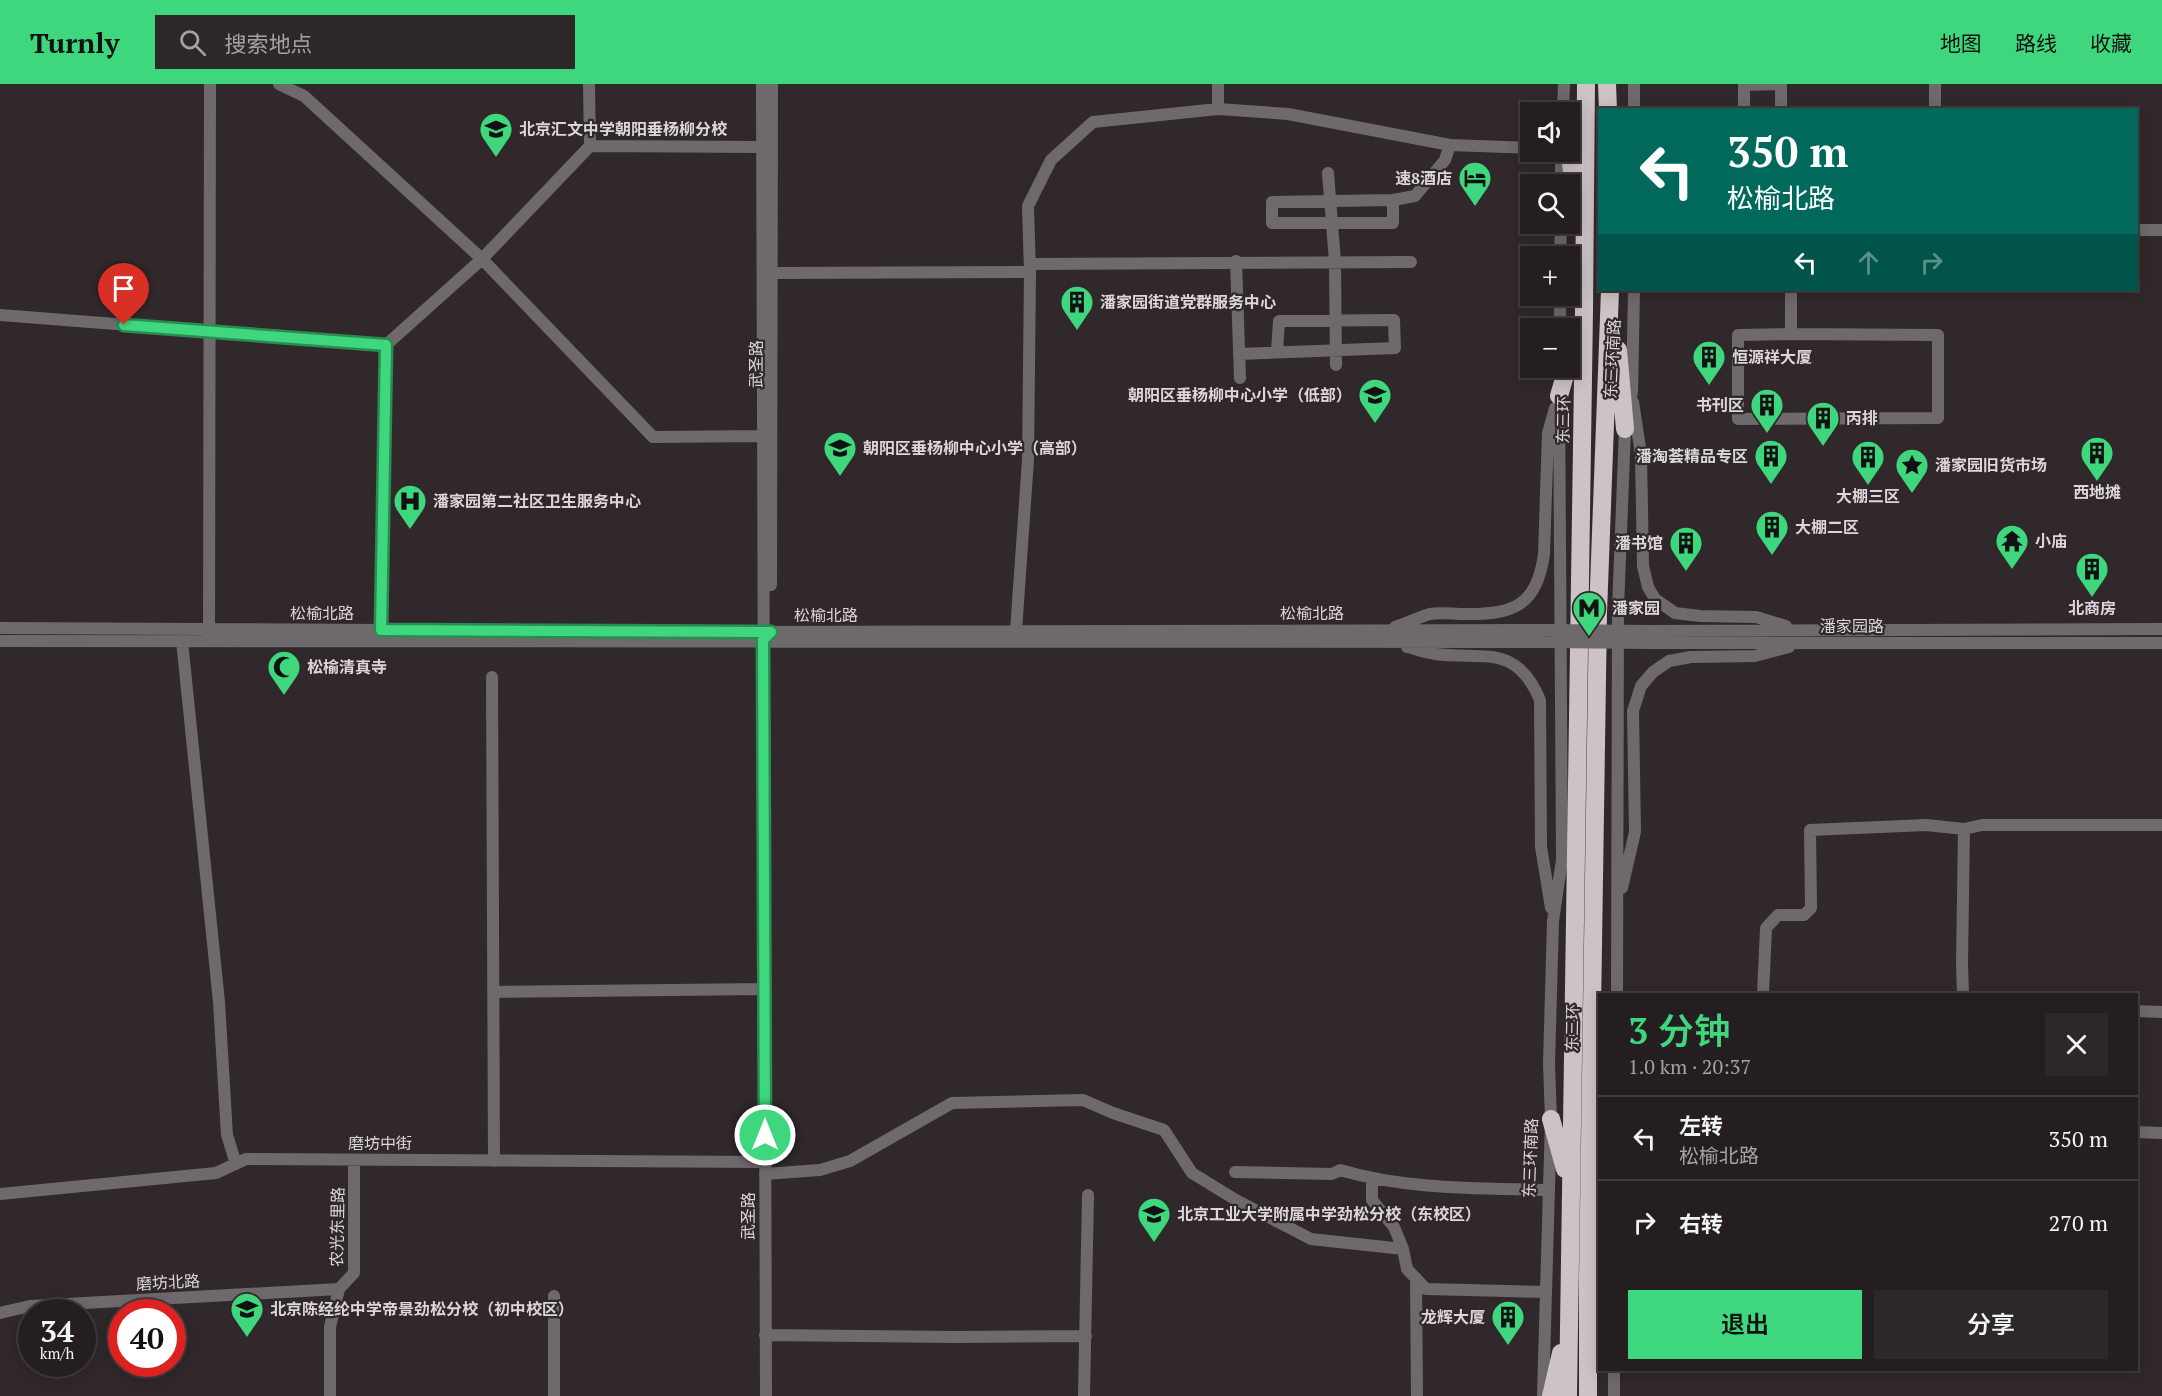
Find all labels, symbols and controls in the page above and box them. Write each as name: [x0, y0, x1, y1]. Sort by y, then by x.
search box: [155, 15, 575, 69]
text: Turnly: [30, 24, 119, 61]
icon: search: [176, 26, 209, 59]
text: 搜索地点: [224, 29, 312, 58]
text: 地图: [1940, 29, 1982, 57]
text: 路线: [2015, 29, 2057, 57]
text: 收藏: [2090, 29, 2132, 57]
map controls: [1520, 102, 1580, 378]
button: sound: [1520, 102, 1580, 162]
school or university icon: 北京汇文中学朝阳垂杨柳分校: [478, 111, 514, 158]
place label: 北京汇文中学朝阳垂杨柳分校: [519, 118, 728, 140]
text: 350 m: [1727, 123, 1848, 179]
icon: left: [1628, 132, 1706, 210]
hotel icon: 速8酒店: [1457, 160, 1493, 207]
place label: 速8酒店: [1395, 167, 1452, 189]
button: search: [1520, 174, 1580, 234]
text: 松榆北路: [1727, 180, 1835, 216]
button: +: [1520, 246, 1580, 306]
icon: left: [1789, 246, 1822, 279]
icon: ahead: [1852, 246, 1885, 279]
icon: right: [1915, 246, 1948, 279]
pin: [98, 263, 149, 325]
icon: arrive: [107, 272, 140, 305]
building icon: 潘家园街道党群服务中心: [1059, 284, 1095, 331]
place label: 潘家园街道党群服务中心: [1100, 291, 1276, 313]
button: −: [1520, 318, 1580, 378]
street label: 东三环南路: [1599, 318, 1625, 400]
building icon: 恒源祥大厦: [1691, 339, 1727, 386]
street label: 武圣路: [745, 340, 767, 388]
place label: 恒源祥大厦: [1732, 346, 1812, 368]
school or university icon: 朝阳区垂杨柳中心小学（低部）: [1357, 377, 1393, 424]
place label: 朝阳区垂杨柳中心小学（低部）: [1128, 384, 1352, 406]
building icon: 书刊区: [1749, 387, 1785, 434]
place label: 书刊区: [1696, 394, 1744, 416]
street label: 东三环: [1552, 396, 1574, 444]
building icon: 丙排: [1805, 400, 1841, 447]
place label: 丙排: [1846, 407, 1878, 429]
school or university icon: 朝阳区垂杨柳中心小学（高部）: [822, 430, 858, 477]
building icon: 西地摊: [2079, 435, 2115, 482]
place label: 朝阳区垂杨柳中心小学（高部）: [863, 437, 1087, 459]
building icon: 潘淘荟精品专区: [1753, 438, 1789, 485]
building icon: 大棚三区: [1850, 439, 1886, 486]
place label: 潘淘荟精品专区: [1636, 445, 1748, 467]
place icon: 潘家园旧货市场: [1894, 447, 1930, 494]
place label: 潘家园旧货市场: [1935, 454, 2047, 476]
place label: 西地摊: [2073, 481, 2121, 503]
hospital icon: 潘家园第二社区卫生服务中心: [392, 483, 428, 530]
place label: 大棚三区: [1836, 485, 1900, 507]
place label: 潘家园第二社区卫生服务中心: [433, 490, 641, 512]
building icon: 大棚二区: [1754, 509, 1790, 556]
place label: 大棚二区: [1795, 516, 1859, 538]
temple icon: 小庙: [1994, 523, 2030, 570]
building icon: 潘书馆: [1668, 525, 1704, 572]
place label: 小庙: [2035, 530, 2067, 552]
place label: 潘书馆: [1615, 532, 1663, 554]
building icon: 北商房: [2074, 551, 2110, 598]
metro station icon: 潘家园: [1571, 590, 1607, 637]
place label: 潘家园: [1612, 597, 1660, 619]
place label: 北商房: [2068, 597, 2116, 619]
street label: 松榆北路: [290, 602, 354, 624]
street label: 松榆北路: [1280, 602, 1344, 624]
street label: 松榆北路: [794, 604, 858, 626]
street label: 潘家园路: [1820, 615, 1884, 637]
mosque icon: 松榆清真寺: [266, 649, 302, 696]
place label: 松榆清真寺: [307, 656, 387, 678]
street label: 东三环: [1561, 1004, 1583, 1052]
text: 3 分钟: [1628, 1007, 1730, 1054]
button: close: [2045, 1013, 2108, 1076]
text: 1.0 km · 20:37: [1628, 1053, 1751, 1080]
position arrow: [733, 1103, 797, 1167]
text: 左转: [1679, 1111, 1723, 1140]
street label: 东三环南路: [1518, 1118, 1542, 1198]
icon: left: [1628, 1122, 1661, 1155]
text: 350 m: [2048, 1124, 2108, 1153]
street label: 磨坊中街: [348, 1132, 412, 1154]
text: 松榆北路: [1679, 1142, 1759, 1169]
street label: 农光东里路: [325, 1187, 349, 1267]
street label: 武圣路: [737, 1192, 759, 1240]
school or university icon: 北京工业大学附属中学劲松分校（东校区）: [1136, 1196, 1172, 1243]
place label: 北京工业大学附属中学劲松分校（东校区）: [1177, 1203, 1481, 1225]
icon: right: [1628, 1206, 1661, 1239]
text: 270 m: [2048, 1208, 2108, 1237]
text: 右转: [1679, 1209, 1723, 1238]
street label: 磨坊北路: [135, 1269, 201, 1295]
button: 退出: [1628, 1290, 1862, 1359]
button: 分享: [1874, 1290, 2108, 1359]
school or university icon: 北京陈经纶中学帝景劲松分校（初中校区）: [229, 1291, 265, 1338]
place label: 北京陈经纶中学帝景劲松分校（初中校区）: [270, 1298, 574, 1320]
speed limit sign: 40: [108, 1299, 186, 1377]
building icon: 龙辉大厦: [1490, 1299, 1526, 1346]
place label: 龙辉大厦: [1421, 1306, 1485, 1328]
text: 34: [40, 1311, 74, 1351]
text: km/h: [40, 1343, 74, 1363]

